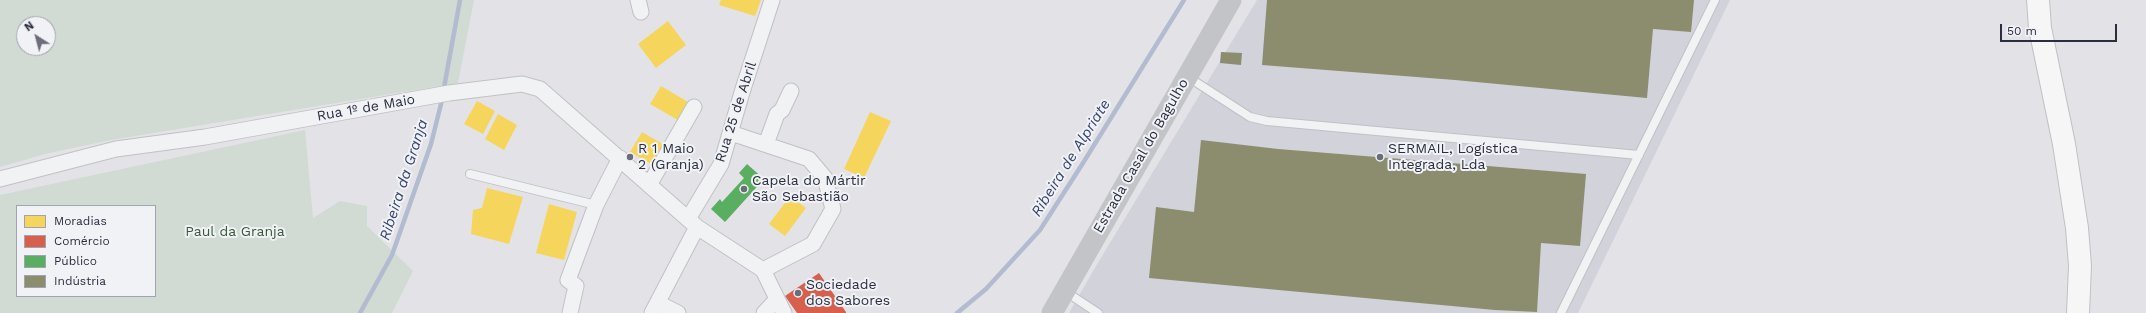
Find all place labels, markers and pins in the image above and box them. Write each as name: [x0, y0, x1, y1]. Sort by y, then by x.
place label: R 1 Maio 2 (Granja): [638, 141, 704, 174]
place label: SERMAIL, Logística Integrada, Lda: [1388, 141, 1518, 174]
marker: R 1 Maio 2 (Granja): [625, 152, 635, 162]
marker: SERMAIL, Logística Integrada, Lda: [1375, 152, 1385, 162]
place label: Capela do Mártir São Sebastião: [752, 173, 866, 206]
marker: Capela do Mártir São Sebastião: [739, 184, 749, 194]
place label: Sociedade dos Sabores: [806, 277, 890, 310]
marker: Sociedade dos Sabores: [793, 288, 803, 298]

